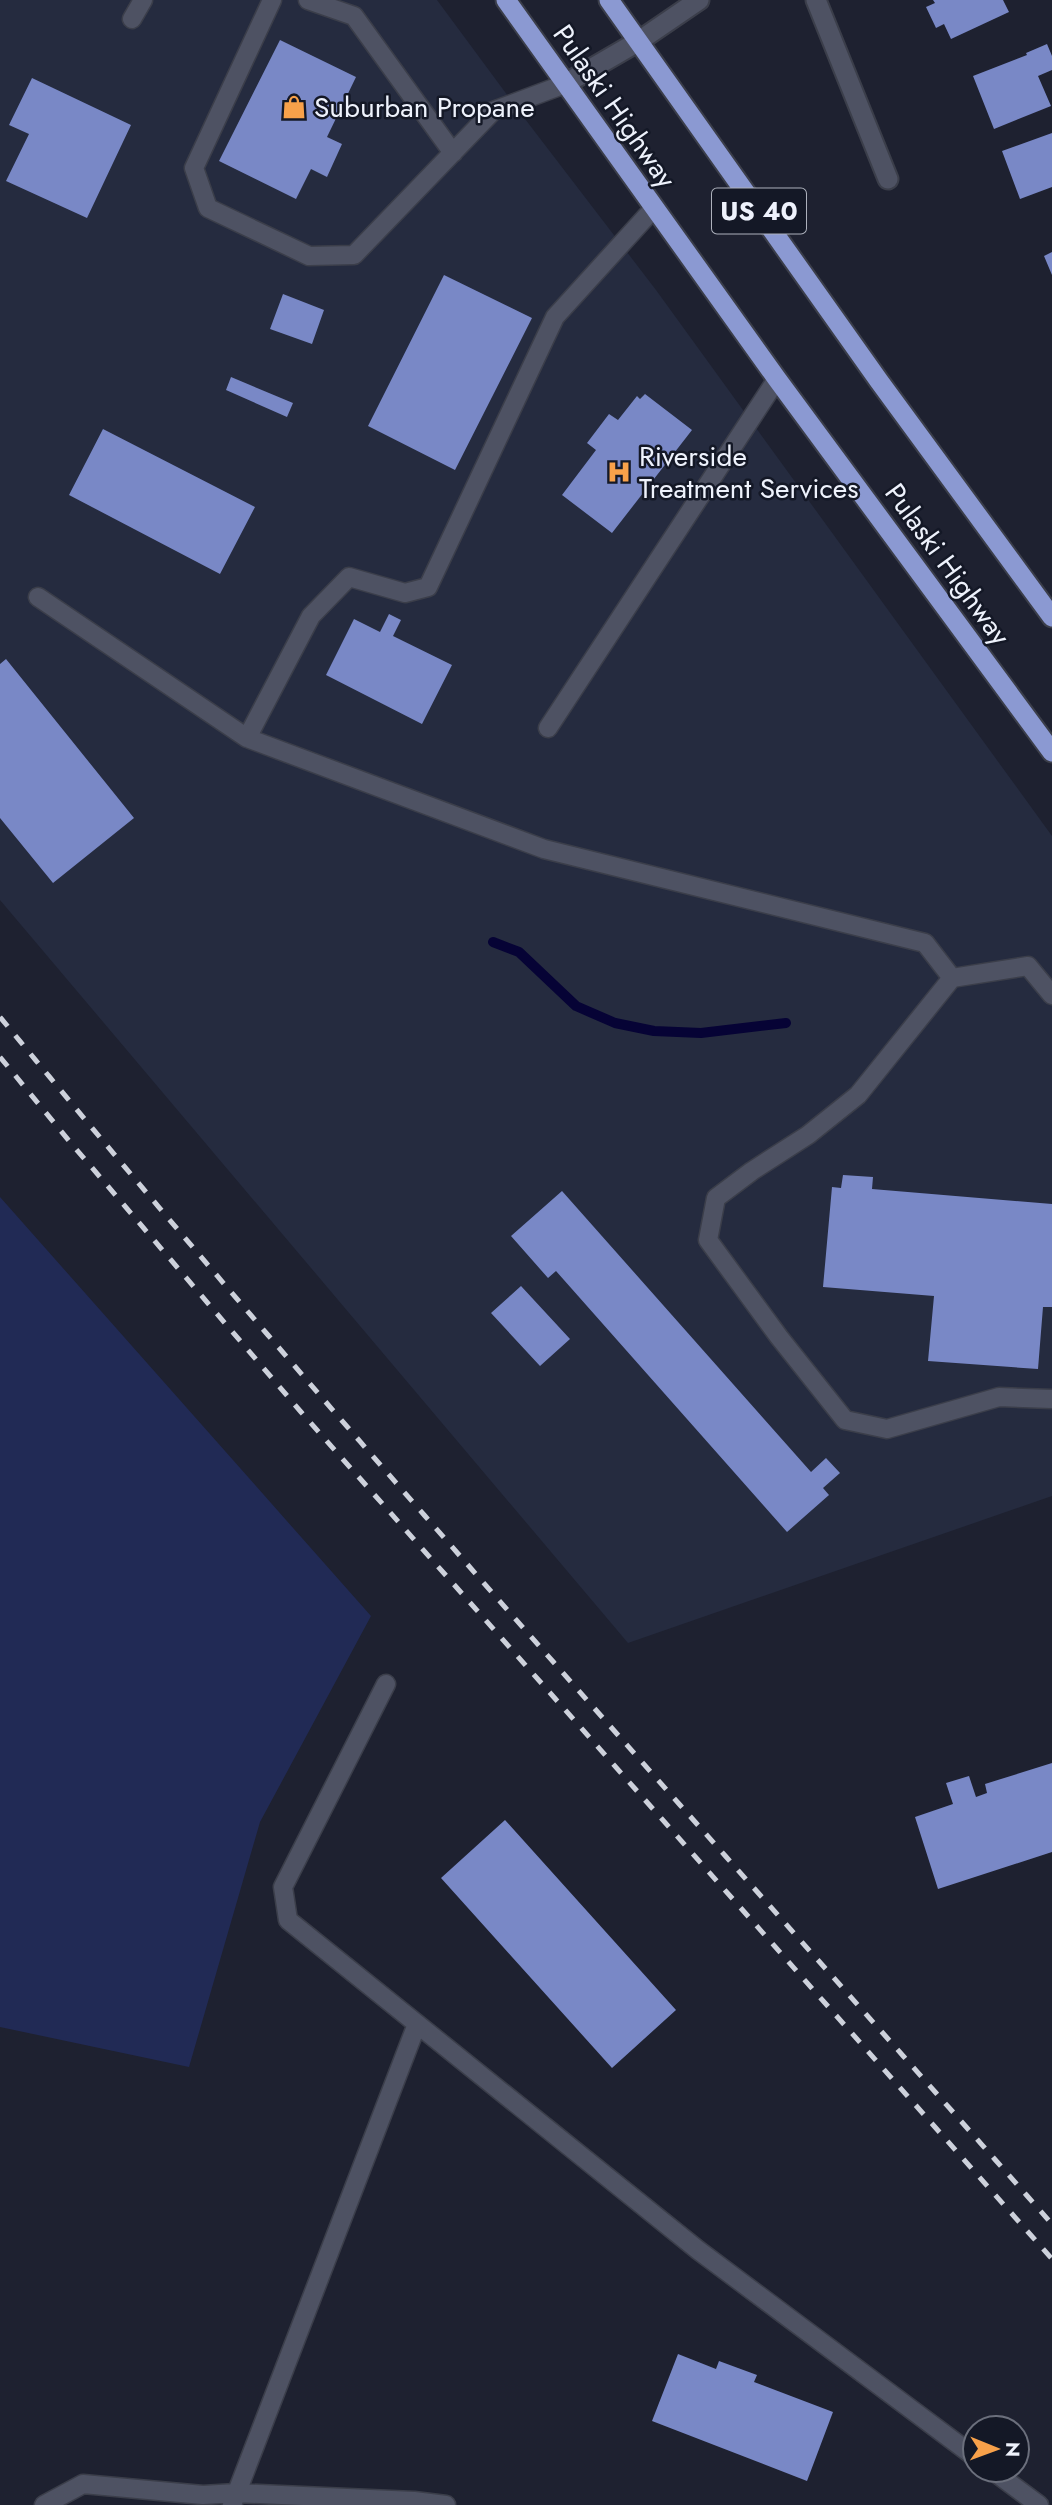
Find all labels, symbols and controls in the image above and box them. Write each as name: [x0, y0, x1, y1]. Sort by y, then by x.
street label: Pulaski Highway: [543, 16, 687, 197]
place label: Suburban Propane: [314, 87, 535, 128]
shop icon: Suburban Propane: [280, 93, 308, 121]
road number: US 40: [712, 188, 806, 233]
place label: Riverside Treatment Services: [639, 436, 859, 509]
hospital icon: Riverside Treatment Services: [605, 458, 633, 486]
street label: Pulaski Highway: [875, 475, 1021, 654]
north arrow: [961, 2414, 1031, 2484]
text: N: [999, 2442, 1026, 2457]

